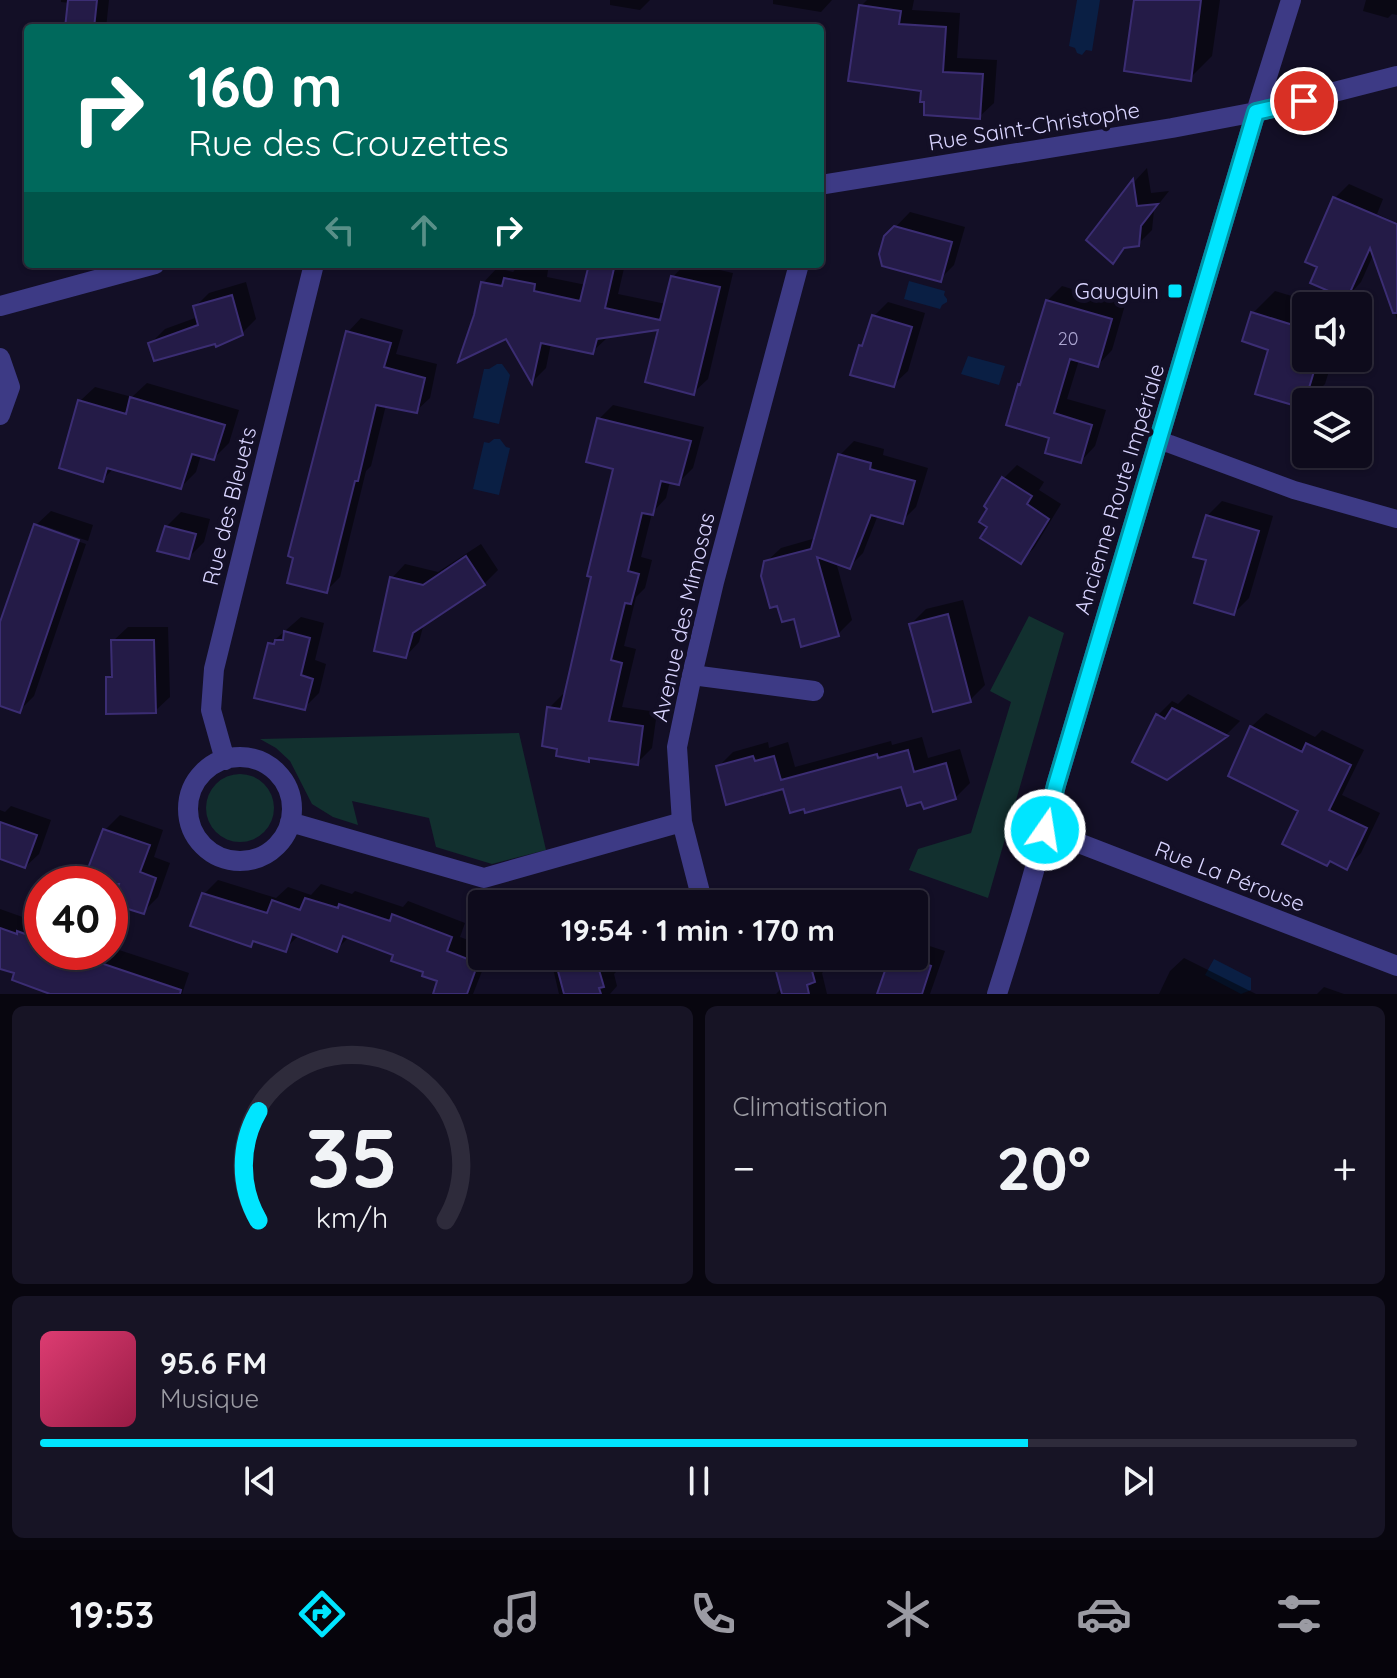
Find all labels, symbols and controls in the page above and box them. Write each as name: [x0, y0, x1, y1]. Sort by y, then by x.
text: 160 m: [188, 51, 342, 121]
icon: right: [56, 56, 160, 160]
pin: [1270, 67, 1338, 135]
icon: arrive: [1282, 79, 1326, 123]
street label: Rue Saint-Christophe: [926, 95, 1142, 157]
text: Rue des Crouzettes: [188, 120, 509, 165]
icon: left: [318, 208, 362, 252]
icon: ahead: [402, 208, 446, 252]
icon: right: [486, 208, 530, 252]
place label: Gauguin: [1074, 277, 1159, 305]
marker: Gauguin: [1166, 282, 1184, 300]
map controls: [1292, 292, 1372, 468]
button: sound: [1292, 292, 1372, 372]
house number: 20: [1058, 327, 1078, 350]
street label: Ancienne Route Impériale: [1068, 360, 1170, 618]
button: layers: [1292, 388, 1372, 468]
street label: Rue des Bleuets: [196, 424, 262, 588]
street label: Avenue des Mimosas: [645, 510, 721, 724]
position arrow: [1003, 788, 1087, 872]
street label: Rue La Pérouse: [1151, 835, 1309, 917]
speed limit sign: 40: [24, 866, 128, 970]
text: 19:54 · 1 min · 170 m: [561, 911, 835, 949]
text: Climatisation: [733, 1090, 888, 1123]
text: 35: [306, 1104, 399, 1208]
text: 20°: [997, 1130, 1091, 1205]
text: −: [733, 1140, 755, 1195]
text: +: [1332, 1140, 1357, 1195]
text: km/h: [316, 1199, 389, 1235]
text: 95.6 FM: [160, 1344, 267, 1382]
text: Musique: [160, 1382, 259, 1415]
icon: previous: [238, 1459, 282, 1503]
icon: pause: [677, 1459, 721, 1503]
icon: next: [1116, 1459, 1160, 1503]
icon: directions: [294, 1586, 350, 1642]
icon: music: [489, 1586, 545, 1642]
icon: phone: [685, 1586, 741, 1642]
icon: climate: [880, 1586, 936, 1642]
icon: car: [1076, 1586, 1132, 1642]
icon: filters: [1271, 1586, 1327, 1642]
text: 19:53: [70, 1592, 154, 1637]

